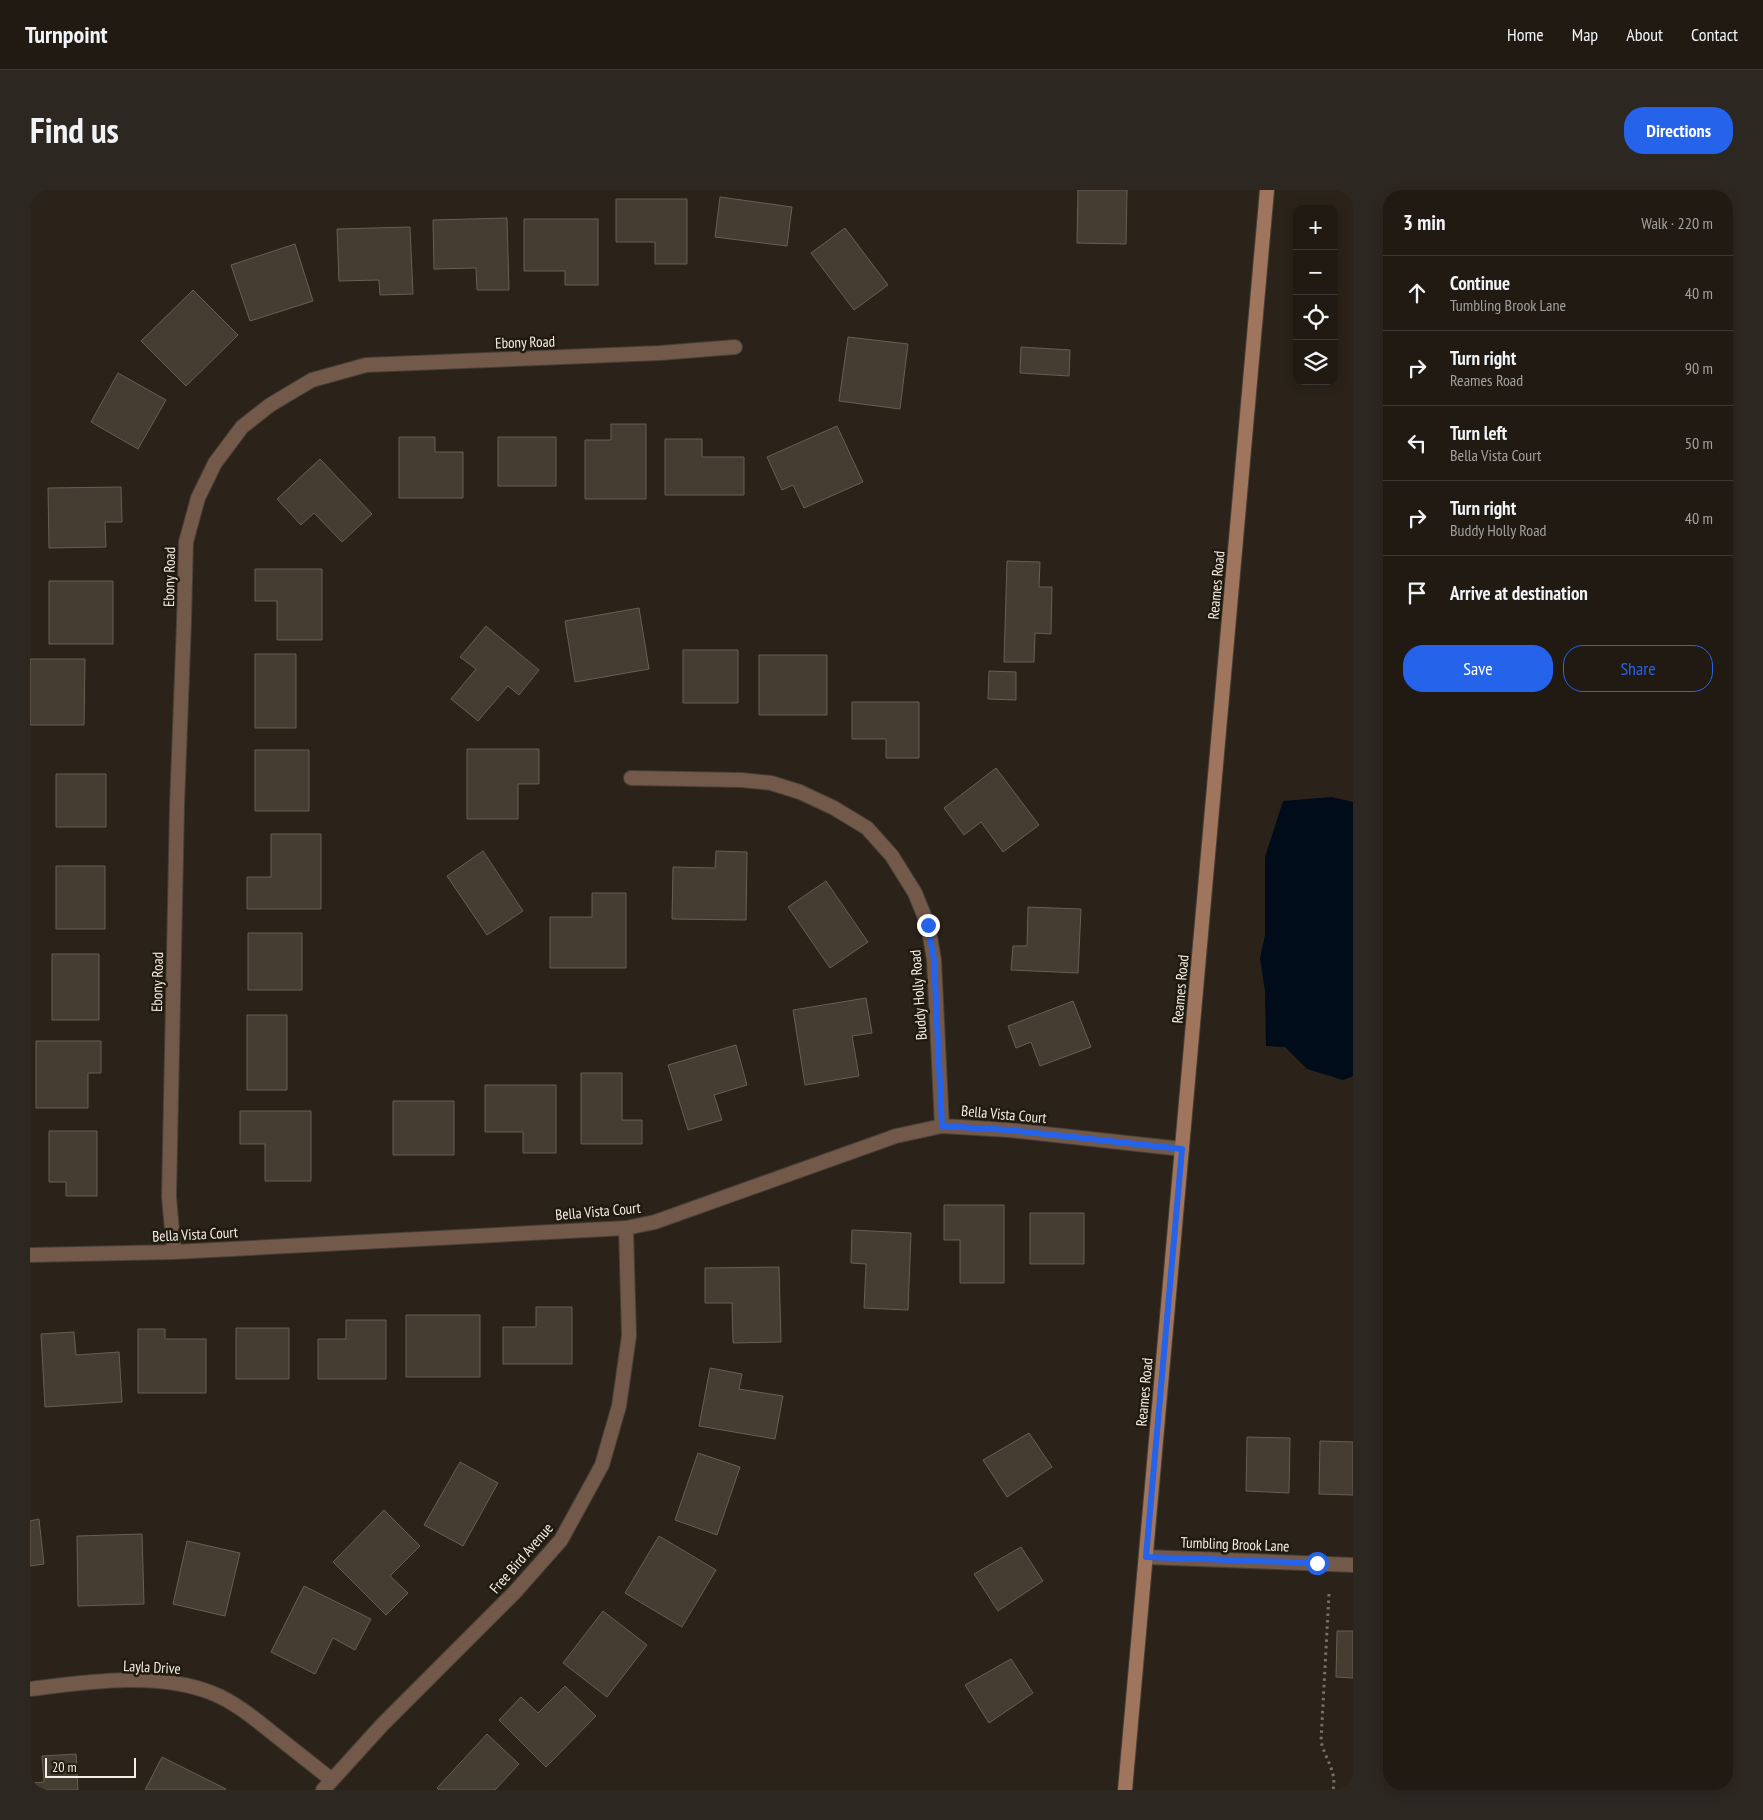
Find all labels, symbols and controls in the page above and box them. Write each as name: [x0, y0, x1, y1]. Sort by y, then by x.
text: Turnpoint: [25, 19, 107, 50]
text: Home: [1507, 23, 1544, 46]
text: Map: [1572, 23, 1598, 46]
text: About: [1626, 23, 1663, 46]
text: Contact: [1691, 23, 1738, 46]
text: Find us: [30, 107, 119, 153]
button: Directions: [1624, 107, 1733, 154]
map controls: [1293, 205, 1338, 385]
button: +: [1293, 205, 1338, 250]
text: 3 min: [1403, 209, 1445, 236]
text: Walk · 220 m: [1641, 213, 1713, 233]
button: −: [1293, 250, 1338, 295]
text: Continue: [1450, 271, 1510, 295]
icon: ahead: [1403, 279, 1431, 307]
text: 40 m: [1685, 283, 1713, 303]
button: locate: [1293, 295, 1338, 340]
text: Tumbling Brook Lane: [1450, 295, 1566, 315]
street label: Ebony Road: [495, 331, 555, 353]
button: layers: [1293, 340, 1338, 385]
text: Turn right: [1450, 346, 1516, 370]
icon: right: [1403, 354, 1431, 382]
text: 90 m: [1685, 358, 1713, 378]
text: Reames Road: [1450, 370, 1523, 390]
text: Turn left: [1450, 421, 1507, 445]
icon: left: [1403, 429, 1431, 457]
text: 50 m: [1685, 433, 1713, 453]
text: Bella Vista Court: [1450, 445, 1541, 465]
text: Turn right: [1450, 496, 1516, 520]
icon: right: [1403, 504, 1431, 532]
text: 40 m: [1685, 508, 1713, 528]
text: Buddy Holly Road: [1450, 520, 1546, 540]
street label: Ebony Road: [159, 547, 179, 607]
street label: Reames Road: [1204, 550, 1228, 620]
icon: arrive: [1403, 579, 1431, 607]
text: Arrive at destination: [1450, 581, 1588, 605]
button: Save: [1403, 645, 1553, 692]
button: Share: [1563, 645, 1713, 692]
route end: [917, 914, 940, 937]
street label: Buddy Holly Road: [905, 949, 931, 1041]
street label: Ebony Road: [147, 952, 167, 1012]
street label: Reames Road: [1168, 954, 1192, 1024]
street label: Bella Vista Court: [960, 1101, 1048, 1127]
street label: Bella Vista Court: [554, 1198, 642, 1224]
street label: Bella Vista Court: [152, 1222, 238, 1246]
street label: Reames Road: [1132, 1357, 1156, 1427]
street label: Free Bird Avenue: [485, 1519, 557, 1597]
street label: Tumbling Brook Lane: [1180, 1533, 1290, 1555]
route start: [1306, 1552, 1329, 1575]
street label: Layla Drive: [123, 1656, 181, 1678]
scale bar: [45, 1755, 136, 1778]
text: 20 m: [52, 1758, 77, 1776]

